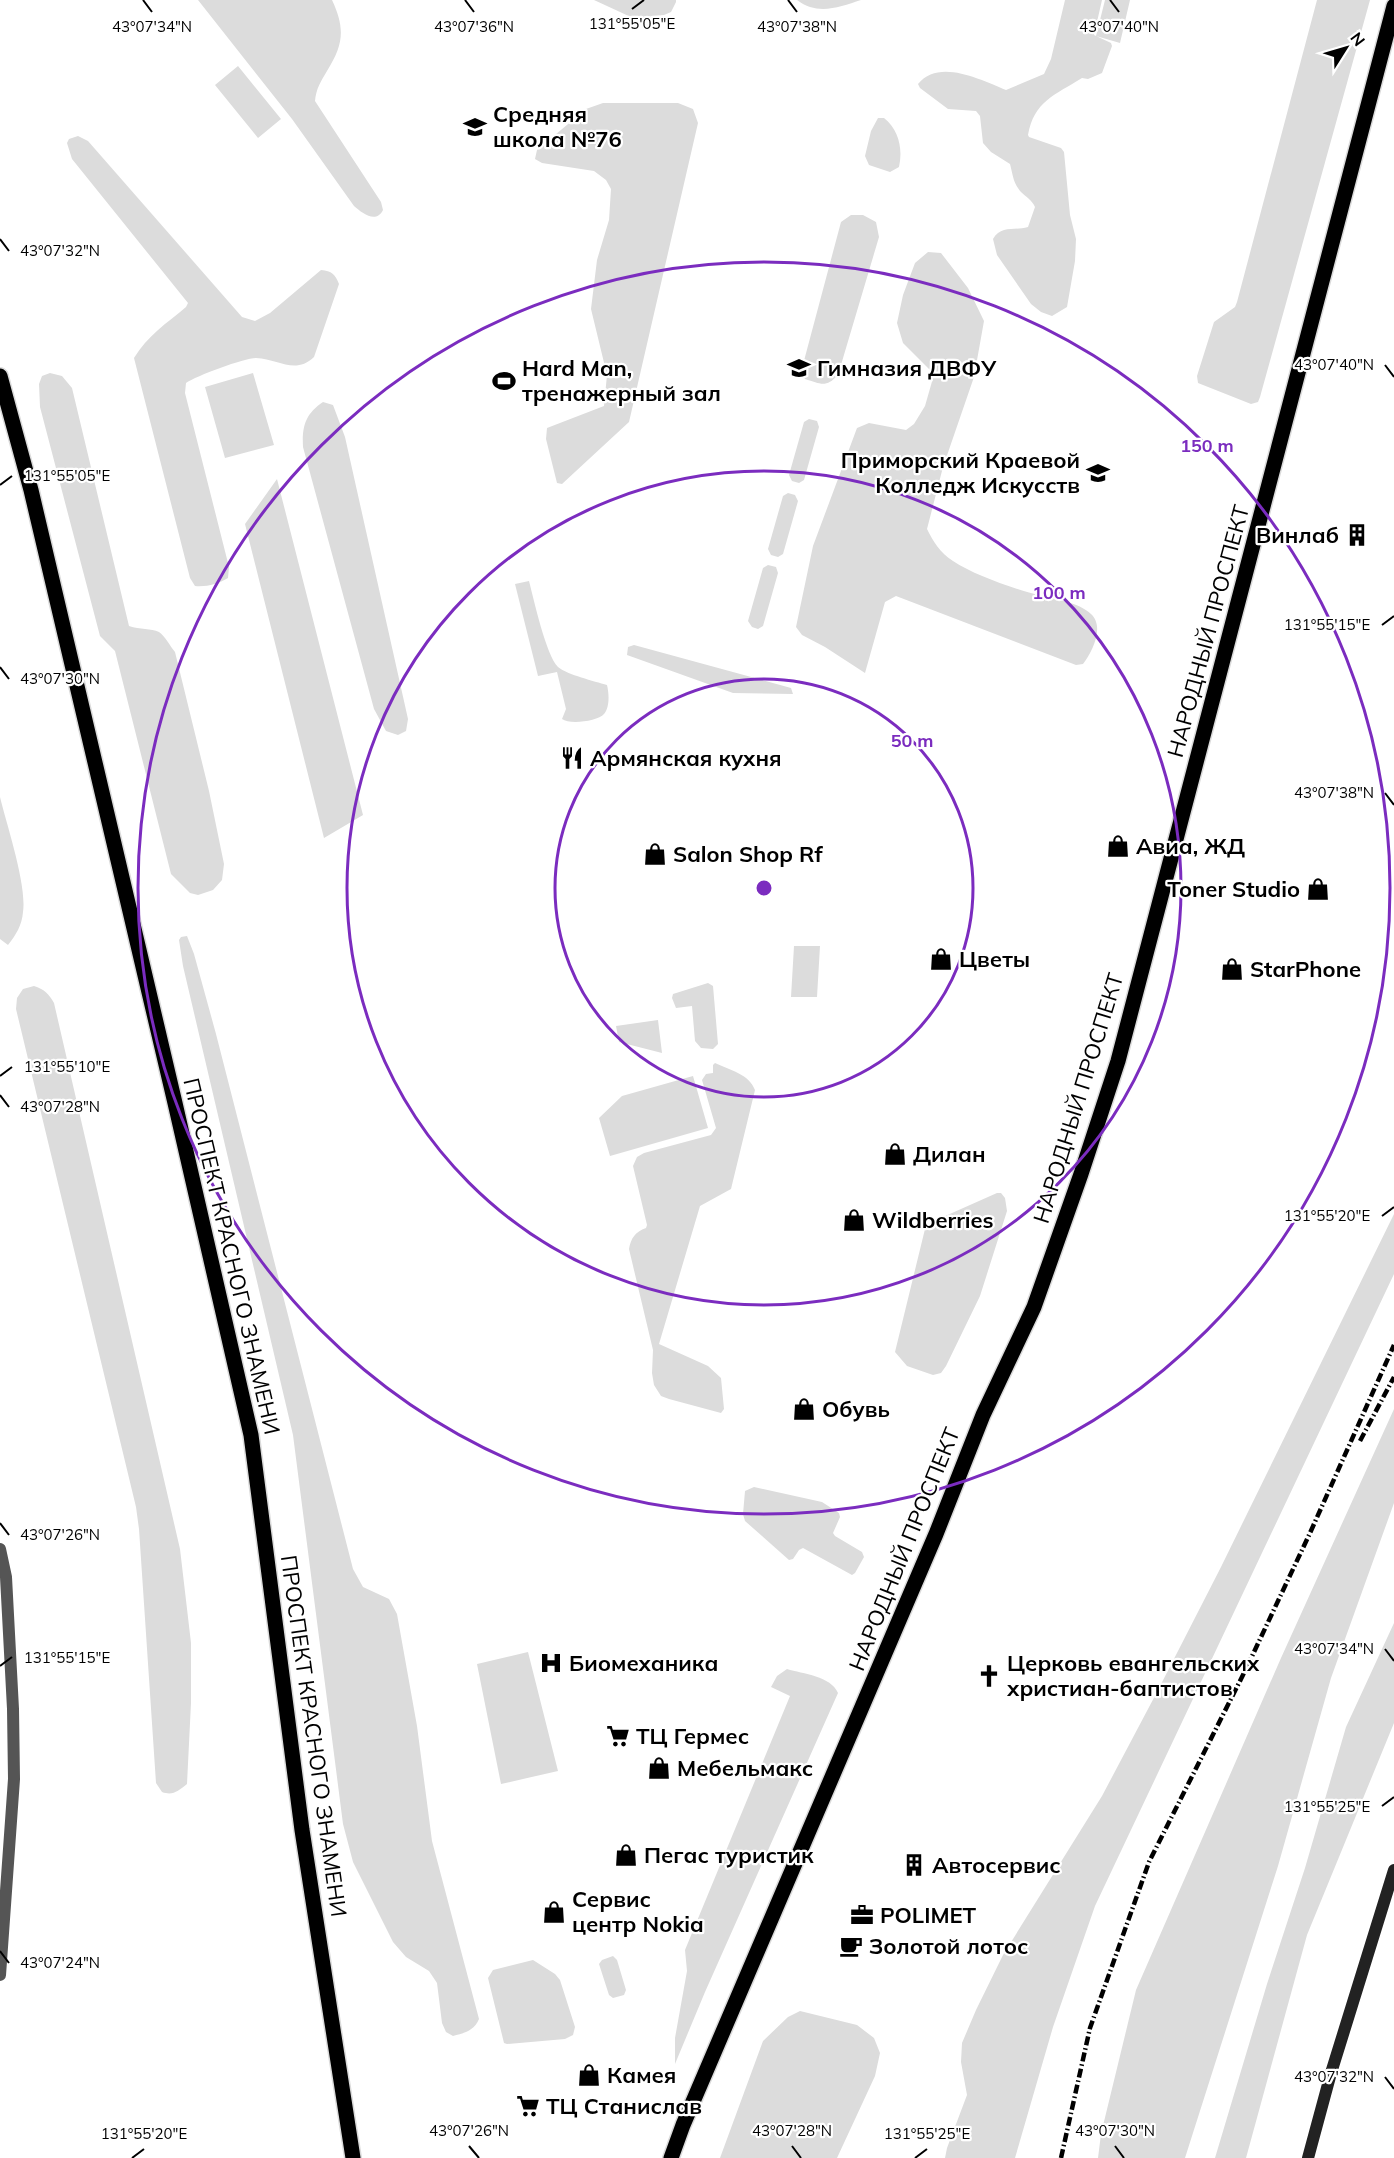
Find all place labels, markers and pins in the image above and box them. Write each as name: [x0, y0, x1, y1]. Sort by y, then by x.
place label: Средняя школа №76: [493, 100, 622, 153]
school or university icon: Средняя школа №76: [462, 114, 488, 140]
place label: Hard Man, тренажерный зал: [522, 354, 721, 407]
place label: Гимназия ДВФУ: [817, 354, 997, 382]
school or university icon: Гимназия ДВФУ: [786, 355, 812, 381]
sports icon: Hard Man, тренажерный зал: [491, 368, 517, 394]
place label: Приморский Краевой Колледж Искусств: [841, 446, 1080, 499]
school or university icon: Приморский Краевой Колледж Искусств: [1085, 460, 1111, 486]
place label: Винлаб: [1256, 521, 1339, 549]
building icon: Винлаб: [1344, 522, 1370, 548]
place label: Армянская кухня: [590, 744, 782, 772]
restaurant icon: Армянская кухня: [559, 745, 585, 771]
place label: Авиа, ЖД: [1136, 832, 1245, 860]
shop icon: Авиа, ЖД: [1105, 833, 1131, 859]
place label: Salon Shop Rf: [673, 840, 823, 868]
shop icon: Salon Shop Rf: [642, 841, 668, 867]
place label: Toner Studio: [1167, 875, 1300, 903]
shop icon: Toner Studio: [1305, 876, 1331, 902]
centre of rings: [754, 878, 774, 898]
place label: Цветы: [959, 945, 1030, 973]
shop icon: Цветы: [928, 946, 954, 972]
place label: StarPhone: [1250, 955, 1361, 983]
shop icon: StarPhone: [1219, 956, 1245, 982]
place label: Дилан: [913, 1140, 986, 1168]
shop icon: Дилан: [882, 1141, 908, 1167]
place label: Wildberries: [872, 1206, 994, 1234]
shop icon: Wildberries: [841, 1207, 867, 1233]
place label: Обувь: [822, 1395, 890, 1423]
shop icon: Обувь: [791, 1396, 817, 1422]
place label: Биомеханика: [569, 1649, 718, 1677]
place label: Церковь евангельских христиан-баптистов: [1006, 1649, 1260, 1702]
hospital icon: Биомеханика: [538, 1650, 564, 1676]
church icon: Церковь евангельских христиан-баптистов: [976, 1663, 1002, 1689]
place label: ТЦ Гермес: [636, 1722, 749, 1750]
supermarket icon: ТЦ Гермес: [605, 1723, 631, 1749]
place label: Мебельмакс: [677, 1754, 813, 1782]
shop icon: Мебельмакс: [646, 1755, 672, 1781]
place label: Пегас туристик: [644, 1841, 814, 1869]
shop icon: Пегас туристик: [613, 1842, 639, 1868]
place label: Автосервис: [932, 1851, 1061, 1879]
building icon: Автосервис: [901, 1852, 927, 1878]
place label: Сервис центр Nokia: [572, 1885, 704, 1938]
shop icon: Сервис центр Nokia: [541, 1899, 567, 1925]
place label: POLIMET: [880, 1901, 977, 1929]
office icon: POLIMET: [849, 1902, 875, 1928]
place label: Золотой лотос: [869, 1932, 1028, 1960]
cafe icon: Золотой лотос: [838, 1933, 864, 1959]
place label: Камея: [607, 2061, 676, 2089]
shop icon: Камея: [576, 2062, 602, 2088]
place label: ТЦ Станислав: [546, 2092, 702, 2120]
supermarket icon: ТЦ Станислав: [515, 2093, 541, 2119]

